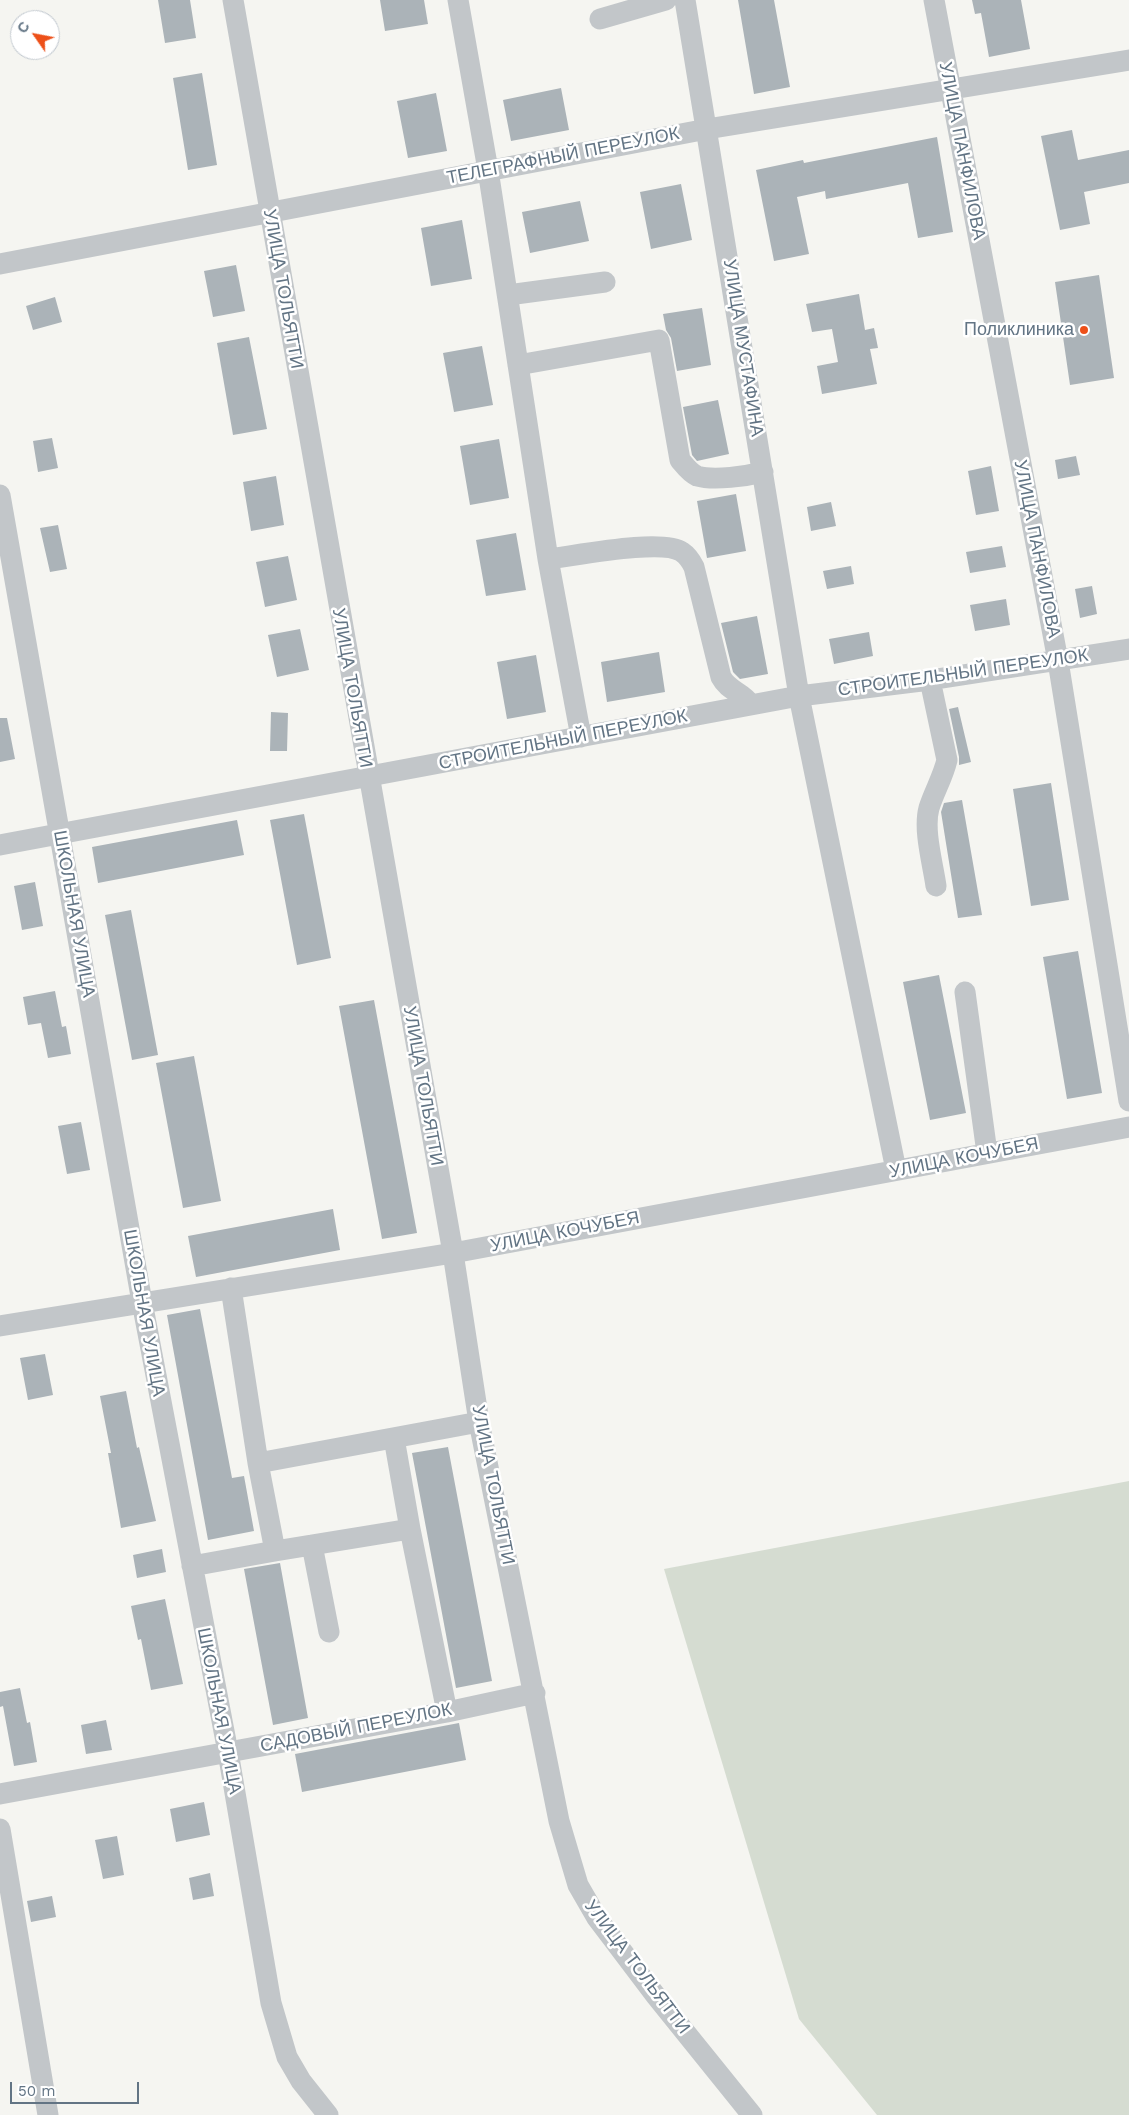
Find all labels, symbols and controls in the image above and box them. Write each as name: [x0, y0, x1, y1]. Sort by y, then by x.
north arrow: [10, 10, 60, 60]
text: С: [14, 19, 33, 36]
street label: УЛИЦА ПАНФИЛОВА: [934, 60, 990, 242]
street label: ТЕЛЕГРАФНЫЙ ПЕРЕУЛОК: [445, 123, 681, 189]
street label: УЛИЦА ТОЛЬЯТТИ: [258, 207, 308, 371]
street label: УЛИЦА МУСТАФИНА: [718, 258, 768, 438]
place label: Поликлиника: [964, 319, 1074, 341]
marker: Поликлиника: [1078, 324, 1090, 336]
street label: УЛИЦА ПАНФИЛОВА: [1009, 458, 1065, 640]
street label: УЛИЦА ТОЛЬЯТТИ: [327, 606, 377, 770]
street label: СТРОИТЕЛЬНЫЙ ПЕРЕУЛОК: [836, 645, 1090, 701]
street label: СТРОИТЕЛЬНЫЙ ПЕРЕУЛОК: [437, 705, 689, 775]
street label: ШКОЛЬНАЯ УЛИЦА: [49, 829, 99, 999]
street label: УЛИЦА ТОЛЬЯТТИ: [398, 1004, 448, 1168]
street label: УЛИЦА КОЧУБЕЯ: [888, 1133, 1040, 1183]
street label: УЛИЦА КОЧУБЕЯ: [489, 1207, 641, 1257]
street label: ШКОЛЬНАЯ УЛИЦА: [119, 1228, 169, 1398]
street label: УЛИЦА ТОЛЬЯТТИ: [467, 1404, 519, 1566]
street label: ШКОЛЬНАЯ УЛИЦА: [192, 1626, 246, 1796]
street label: САДОВЫЙ ПЕРЕУЛОК: [258, 1699, 454, 1757]
street label: УЛИЦА ТОЛЬЯТТИ: [580, 1896, 694, 2038]
scale bar: [12, 2072, 141, 2104]
text: 50 m: [18, 2082, 55, 2100]

